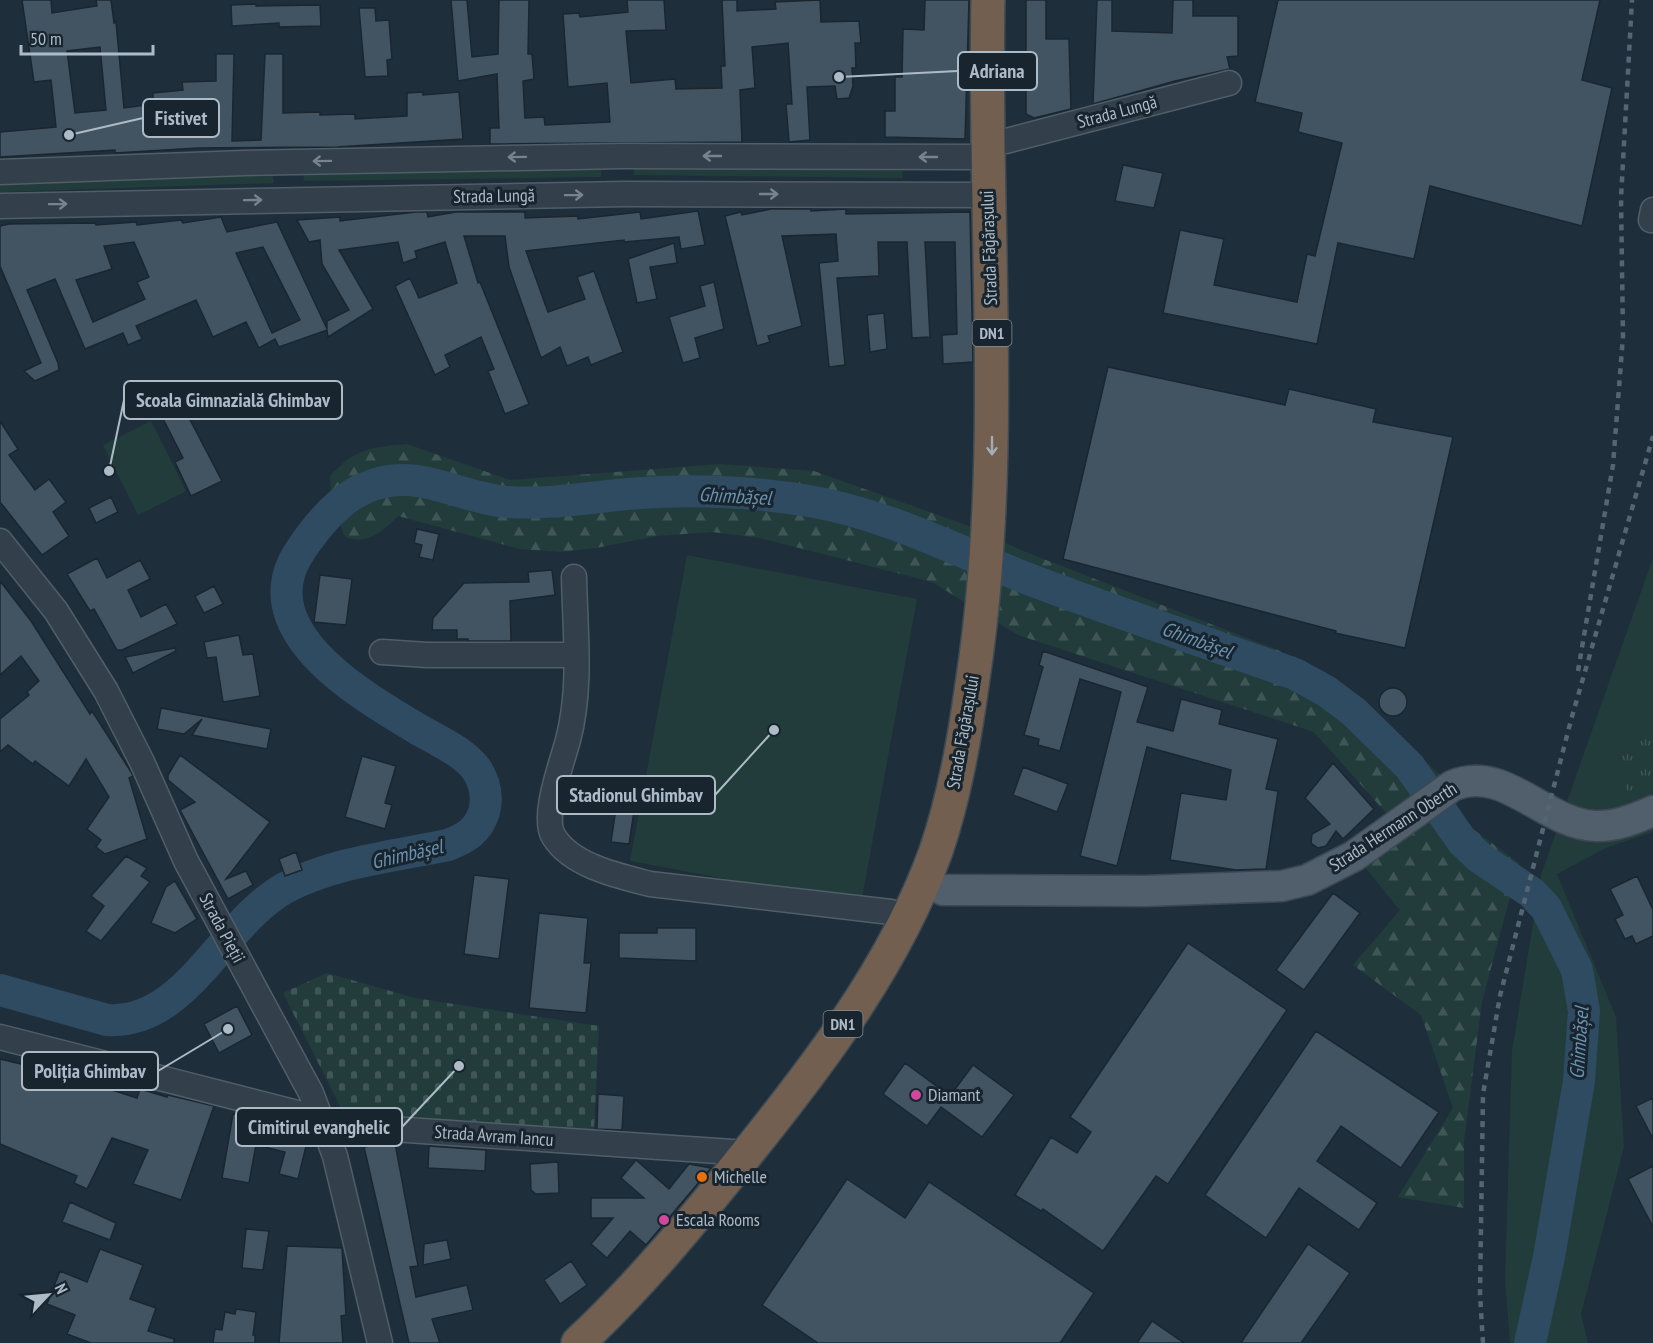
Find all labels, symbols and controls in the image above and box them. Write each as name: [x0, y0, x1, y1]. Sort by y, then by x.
scale bar: [21, 18, 153, 56]
text: 50 m: [30, 27, 62, 50]
callout: Adriana: [958, 52, 1037, 90]
text: Adriana: [969, 58, 1024, 84]
street label: Strada Lungă: [1075, 90, 1159, 133]
callout: Fistivet: [143, 99, 219, 137]
text: Fistivet: [155, 105, 207, 131]
one-way arrow: [703, 150, 723, 162]
one-way arrow: [919, 151, 939, 163]
one-way arrow: [508, 152, 528, 163]
one-way arrow: [313, 155, 333, 167]
street label: Strada Lungă: [453, 183, 535, 208]
one-way arrow: [759, 188, 779, 200]
one-way arrow: [564, 189, 584, 200]
street label: Strada Făgărașului: [975, 190, 1002, 306]
one-way arrow: [243, 194, 263, 205]
one-way arrow: [48, 199, 68, 210]
road number: DN1: [972, 320, 1012, 346]
callout: Scoala Gimnazială Ghimbav: [124, 381, 342, 419]
text: Scoala Gimnazială Ghimbav: [136, 387, 331, 413]
one-way arrow: [986, 436, 998, 456]
water label: Ghimbășel: [698, 481, 774, 511]
water label: Ghimbășel: [1159, 615, 1238, 665]
street label: Strada Făgărașului: [941, 673, 984, 791]
callout: Stadionul Ghimbav: [557, 776, 715, 814]
street label: Strada Hermann Oberth: [1325, 777, 1461, 876]
text: Stadionul Ghimbav: [569, 782, 704, 808]
water label: Ghimbășel: [369, 833, 447, 875]
street label: Strada Pieții: [194, 889, 250, 967]
water label: Ghimbășel: [1564, 1004, 1595, 1080]
road number: DN1: [824, 1011, 862, 1037]
callout: Poliția Ghimbav: [22, 1052, 158, 1090]
text: Poliția Ghimbav: [34, 1058, 147, 1084]
place label: Diamant: [928, 1083, 980, 1106]
marker: Diamant: [909, 1088, 923, 1102]
callout: Cimitirul evanghelic: [236, 1108, 402, 1146]
text: Cimitirul evanghelic: [248, 1114, 390, 1140]
street label: Strada Avram Iancu: [434, 1120, 554, 1151]
place label: Michelle: [714, 1165, 767, 1188]
marker: Michelle: [695, 1170, 709, 1184]
place label: Escala Rooms: [676, 1208, 760, 1231]
marker: Escala Rooms: [657, 1213, 671, 1227]
north arrow: [18, 1265, 78, 1325]
text: N: [51, 1280, 72, 1297]

